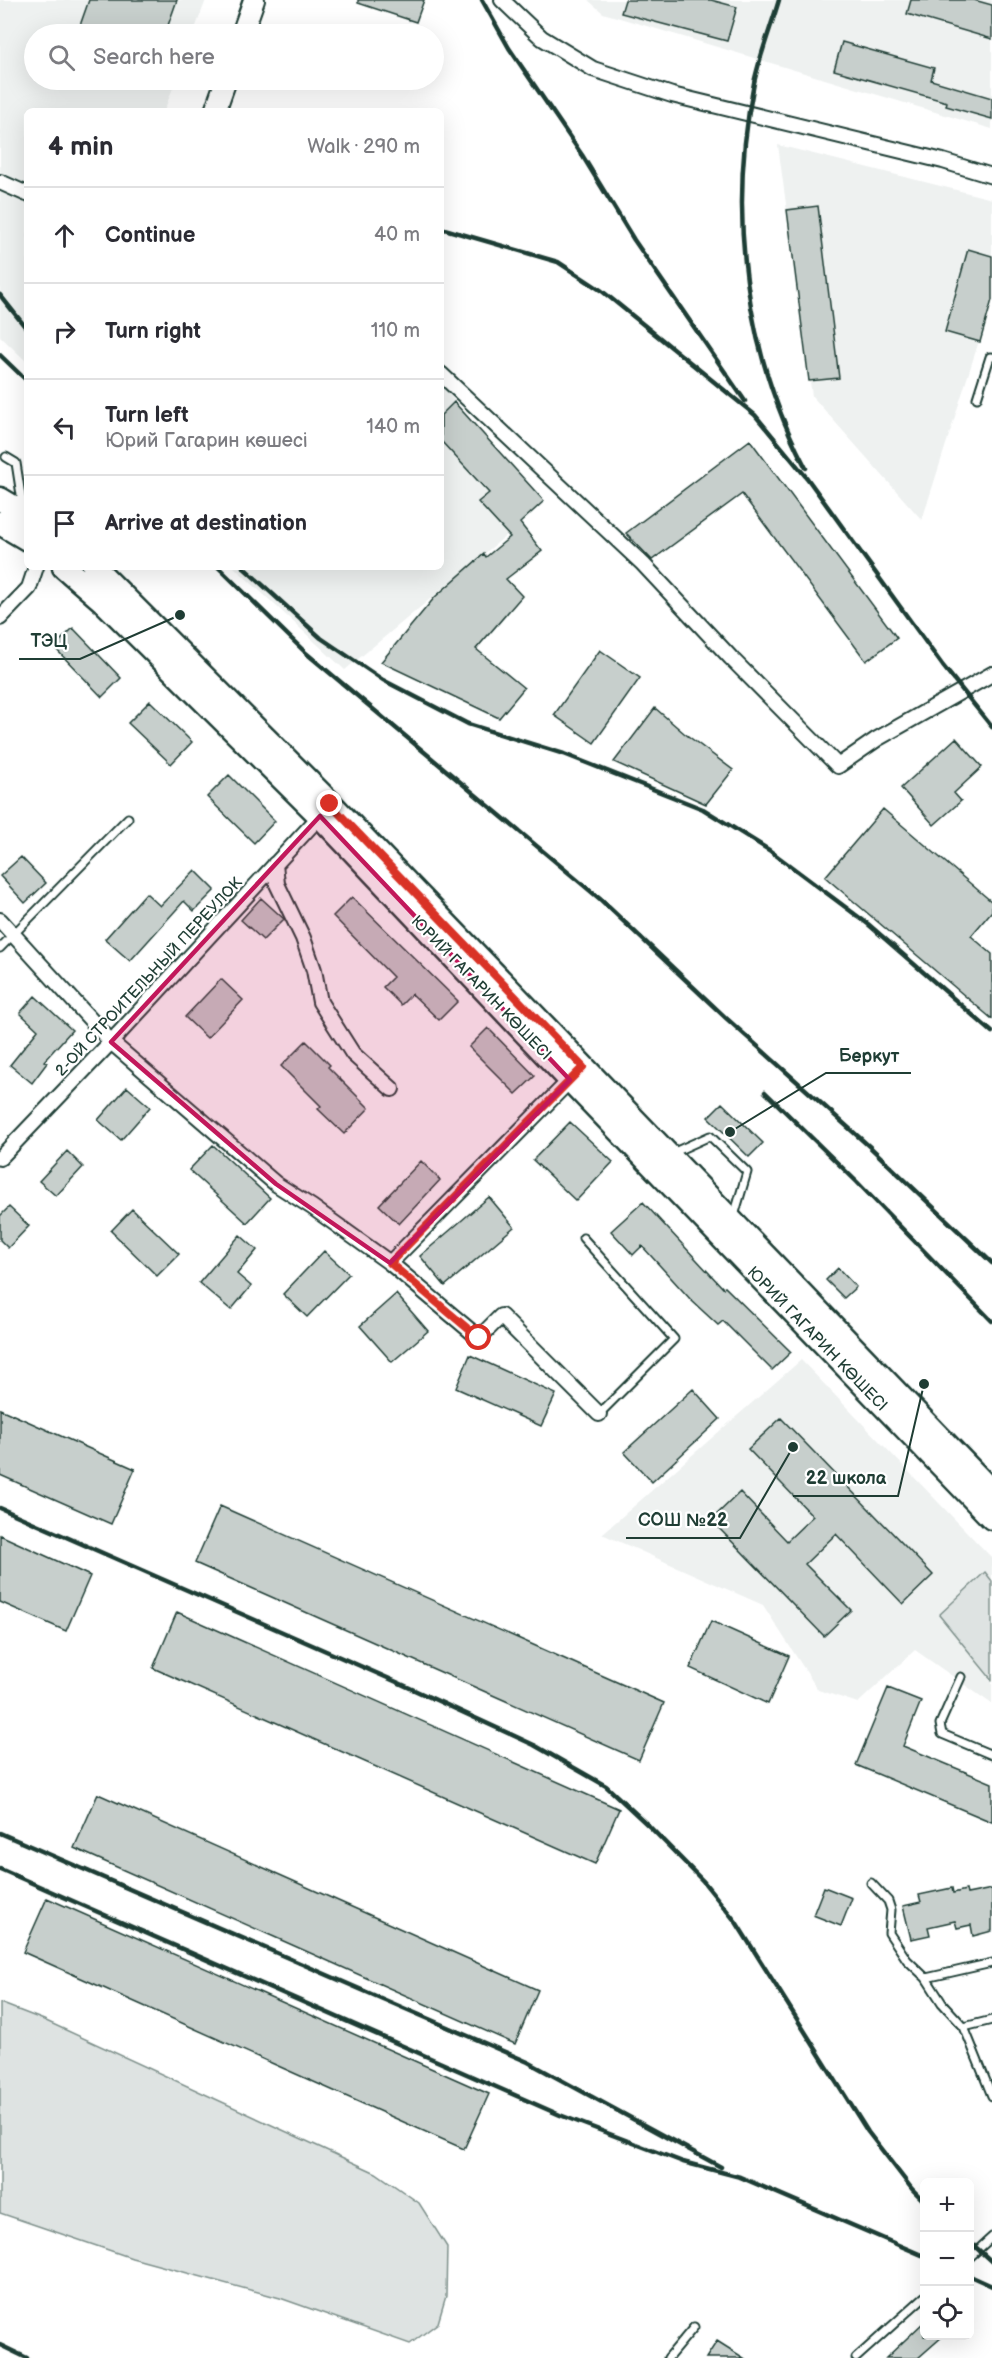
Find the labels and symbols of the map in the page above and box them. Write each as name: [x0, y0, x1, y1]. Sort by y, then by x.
callout: ТЭЦ: [19, 623, 80, 659]
text: ТЭЦ: [31, 631, 67, 652]
route end: [316, 790, 342, 816]
street label: 2-ОЙ СТРОИТЕЛЬНЫЙ ПЕРЕУЛОК: [52, 873, 247, 1080]
street label: ЮРИЙ ГАГАРИН КӨШЕСІ: [407, 912, 555, 1064]
callout: Беркут: [826, 1037, 911, 1073]
text: Беркут: [839, 1046, 900, 1067]
street label: ЮРИЙ ГАГАРИН КӨШЕСІ: [743, 1263, 891, 1415]
route start: [465, 1324, 491, 1350]
callout: 22 школа: [793, 1460, 898, 1496]
text: 22 школа: [806, 1468, 887, 1489]
callout: СОШ №22: [626, 1502, 740, 1538]
text: СОШ №22: [638, 1510, 728, 1531]

